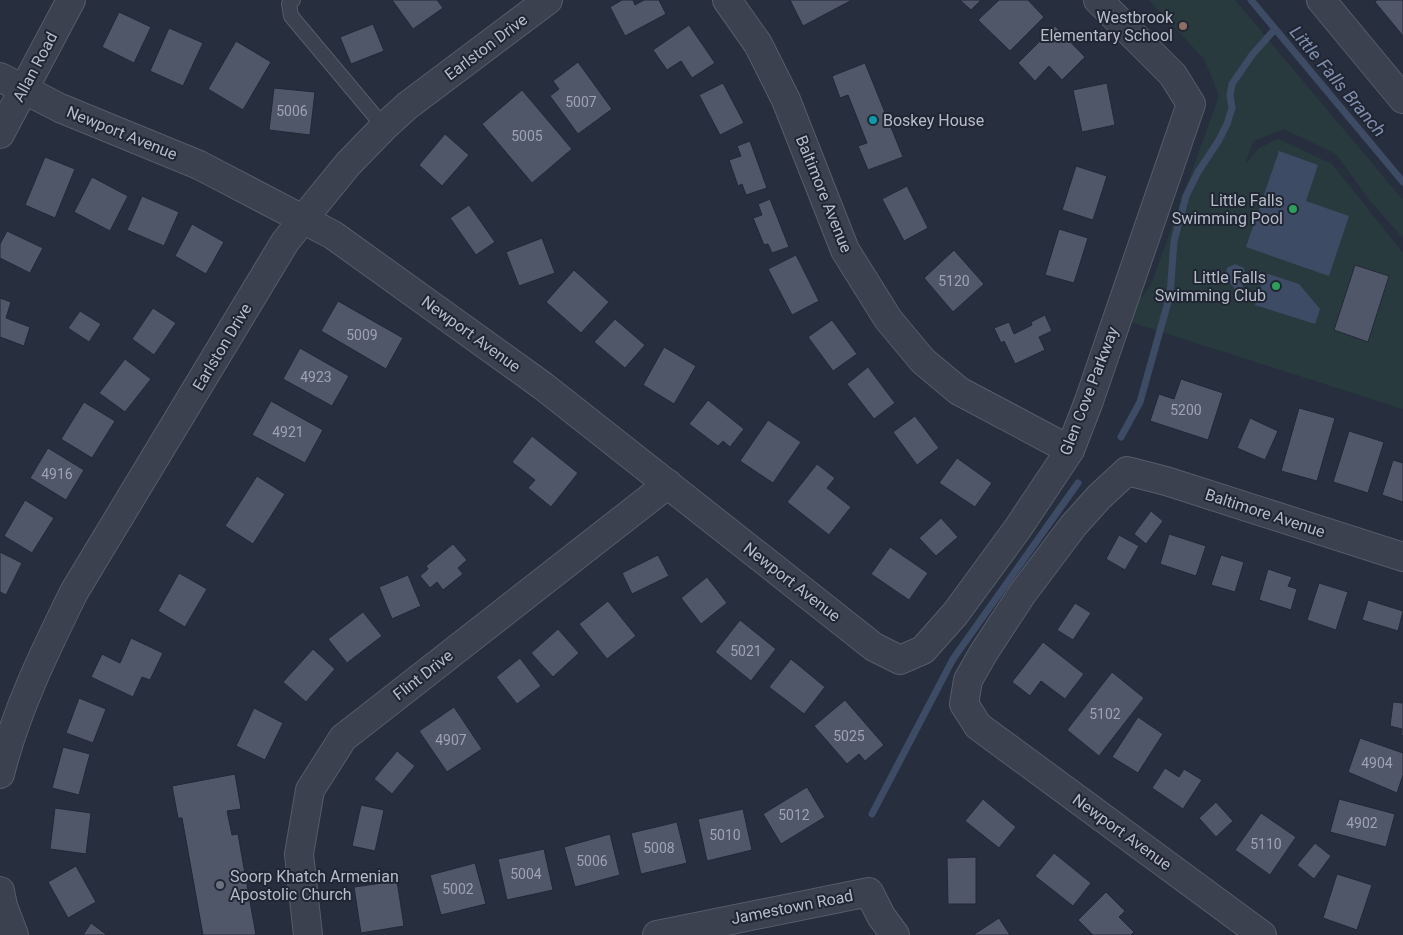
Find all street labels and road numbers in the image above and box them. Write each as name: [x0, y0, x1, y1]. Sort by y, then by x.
street label: Earlston Drive: [441, 10, 531, 84]
street label: Allan Road: [9, 29, 61, 105]
street label: Newport Avenue: [64, 102, 180, 164]
street label: Baltimore Avenue: [792, 133, 856, 255]
street label: Newport Avenue: [418, 292, 524, 376]
street label: Earlston Drive: [189, 300, 255, 394]
street label: Glen Cove Parkway: [1056, 324, 1122, 458]
street label: Baltimore Avenue: [1203, 485, 1327, 541]
street label: Newport Avenue: [740, 538, 844, 626]
street label: Flint Drive: [389, 646, 457, 704]
street label: Newport Avenue: [1069, 790, 1175, 874]
street label: Jamestown Road: [729, 886, 855, 928]

